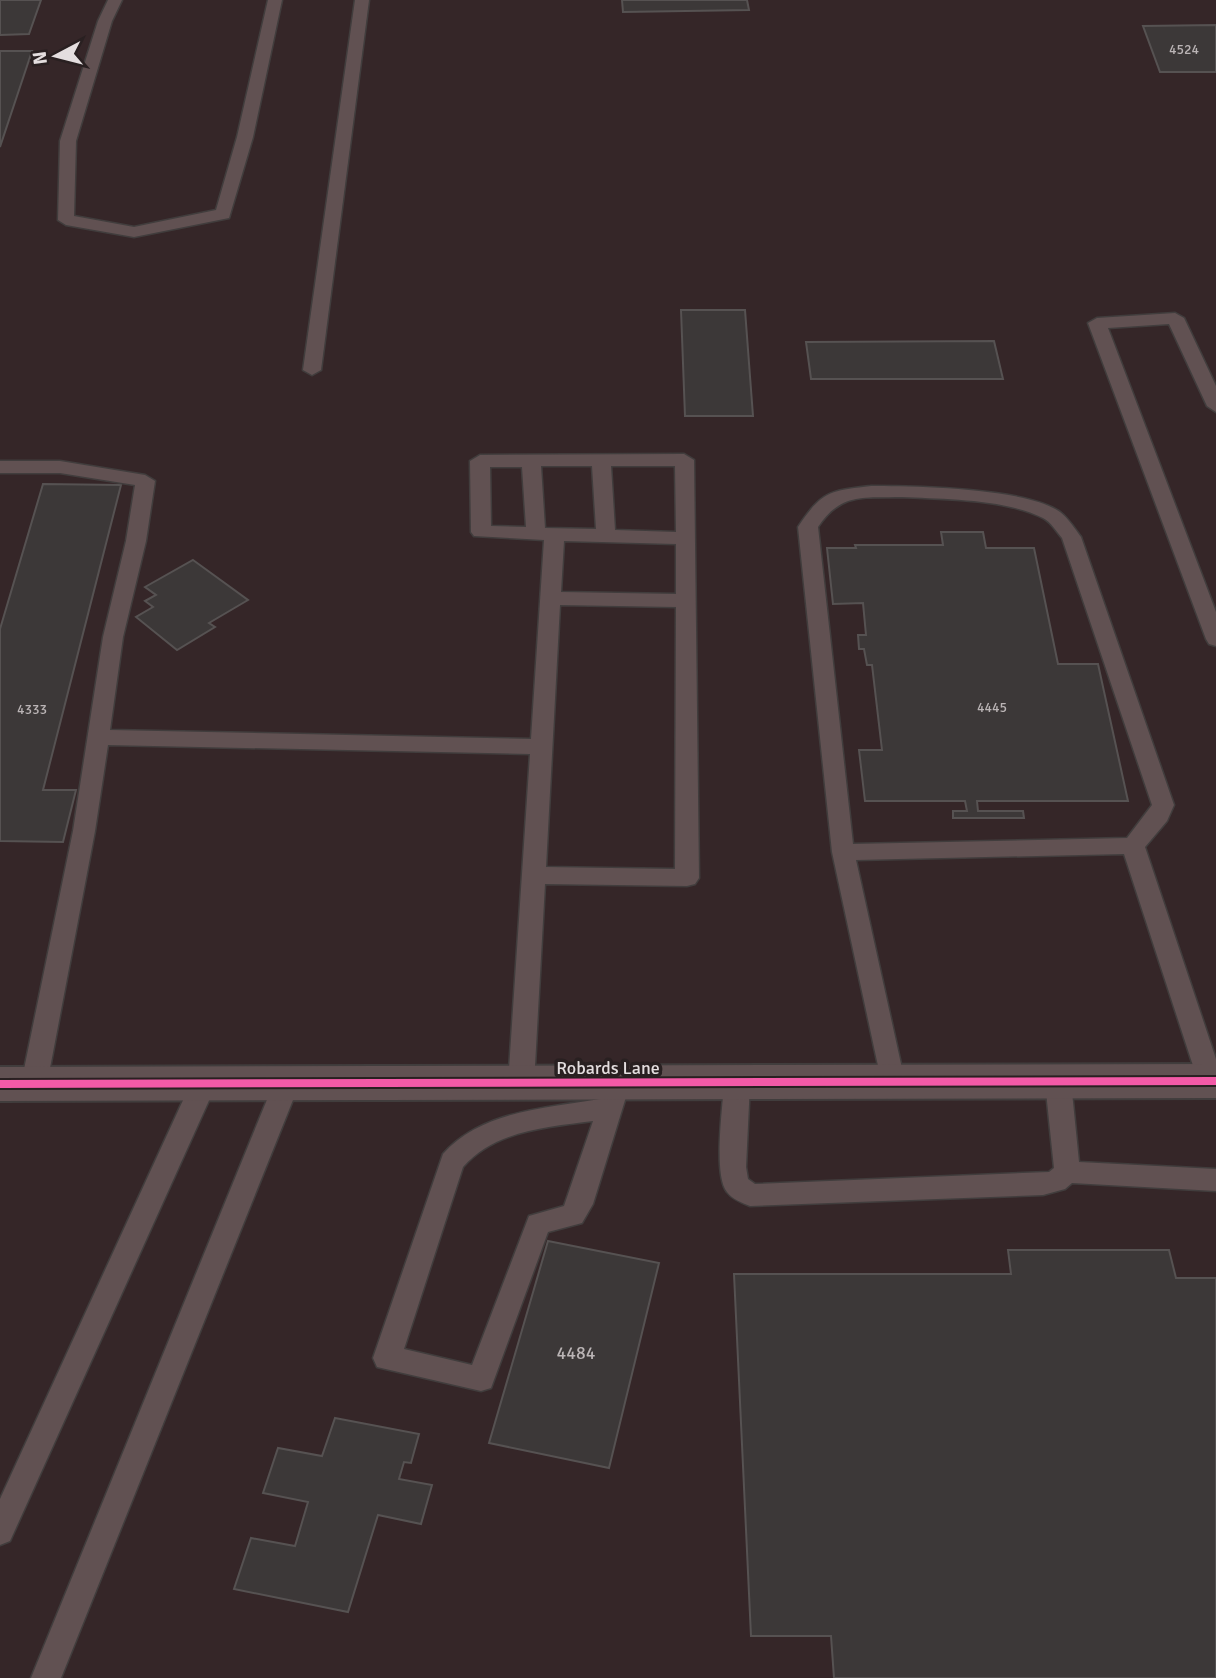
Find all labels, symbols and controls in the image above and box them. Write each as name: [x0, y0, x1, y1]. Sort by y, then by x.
north arrow: [21, 21, 91, 91]
house number: 4524: [1169, 41, 1200, 58]
text: N: [27, 50, 53, 66]
house number: 4445: [977, 699, 1007, 716]
house number: 4333: [17, 701, 47, 718]
street label: Robards Lane: [556, 1057, 660, 1079]
house number: 4484: [557, 1342, 596, 1364]

